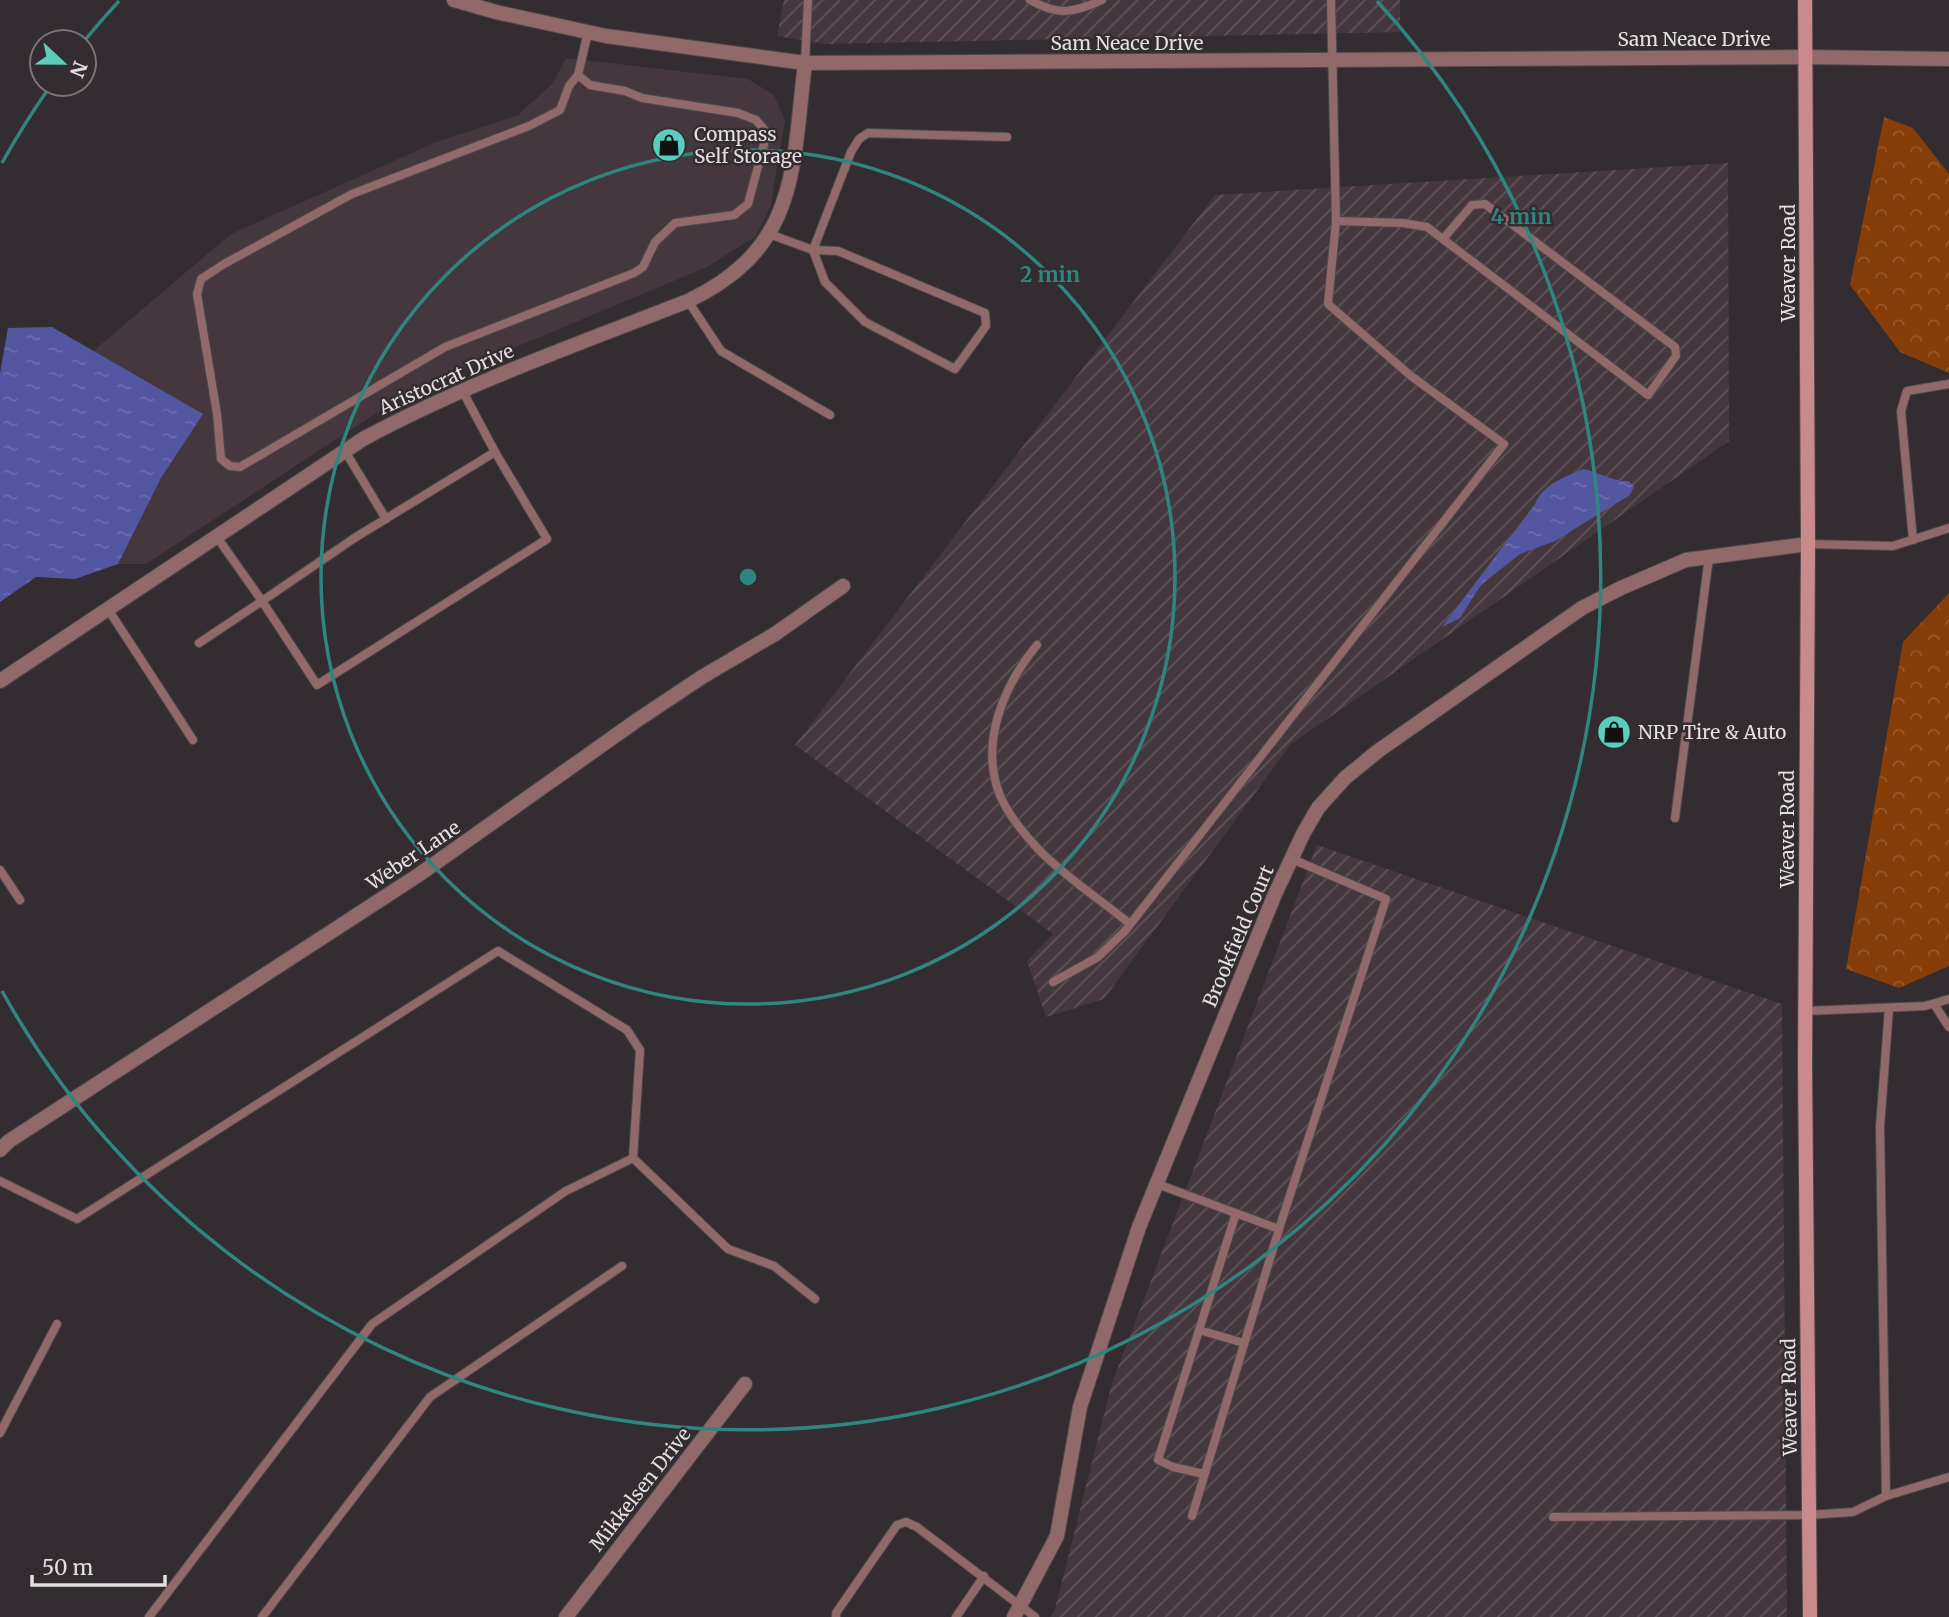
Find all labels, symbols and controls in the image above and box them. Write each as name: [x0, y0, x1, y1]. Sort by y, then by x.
street label: Sam Neace Drive: [1617, 27, 1771, 51]
north arrow: [28, 28, 98, 98]
street label: Sam Neace Drive: [1050, 31, 1204, 55]
text: N: [65, 58, 93, 81]
place label: Compass Self Storage: [694, 122, 802, 168]
shop icon: Compass Self Storage: [650, 126, 688, 164]
text: 4 min: [1491, 203, 1551, 230]
street label: Weaver Road: [1776, 204, 1800, 323]
text: 2 min: [1020, 261, 1080, 288]
street label: Aristocrat Drive: [374, 338, 517, 420]
centre of rings: [736, 565, 760, 589]
shop icon: NRP Tire & Auto: [1595, 713, 1633, 751]
place label: NRP Tire & Auto: [1638, 720, 1786, 744]
street label: Weaver Road: [1775, 770, 1799, 889]
street label: Weber Lane: [361, 815, 464, 896]
street label: Brookfield Court: [1197, 861, 1279, 1010]
street label: Weaver Road: [1776, 1338, 1802, 1457]
street label: Mikkelsen Drive: [584, 1422, 696, 1555]
scale bar: [32, 1544, 164, 1588]
text: 50 m: [42, 1554, 93, 1581]

